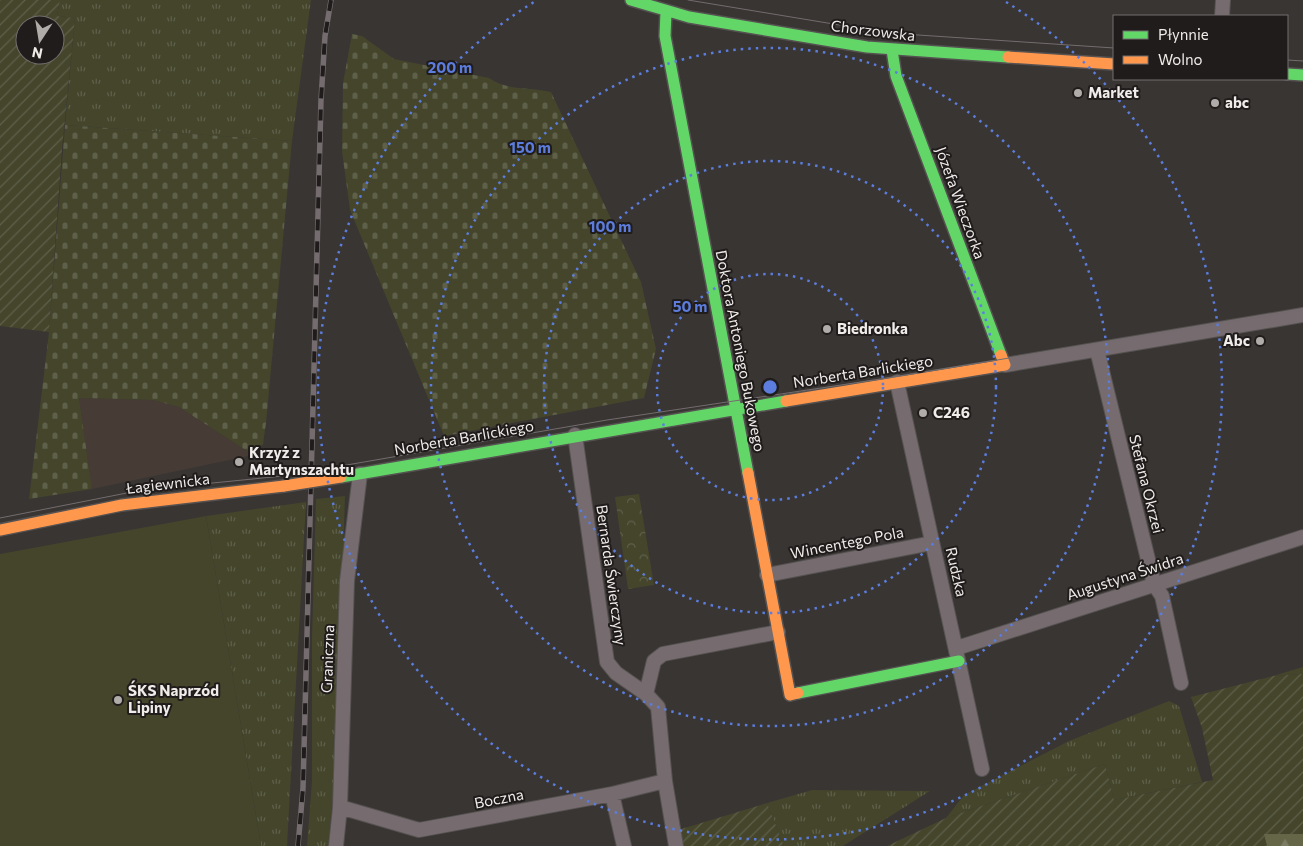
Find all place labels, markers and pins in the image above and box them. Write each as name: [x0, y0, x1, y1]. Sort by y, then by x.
place label: Market: [1088, 83, 1139, 101]
marker: Market: [1072, 87, 1084, 99]
place label: abc: [1225, 93, 1249, 111]
marker: abc: [1209, 97, 1221, 109]
place label: Biedronka: [837, 319, 908, 337]
marker: Biedronka: [821, 323, 833, 335]
place label: Abc: [1223, 331, 1250, 349]
marker: Abc: [1254, 335, 1266, 347]
centre of rings: [761, 378, 779, 396]
place label: C246: [933, 403, 970, 421]
marker: C246: [917, 407, 929, 419]
place label: Krzyż z Martynszachtu: [249, 443, 354, 478]
marker: Krzyż z Martynszachtu: [233, 456, 245, 468]
place label: ŚKS Naprzód Lipiny: [128, 680, 219, 716]
marker: ŚKS Naprzód Lipiny: [112, 694, 124, 706]

